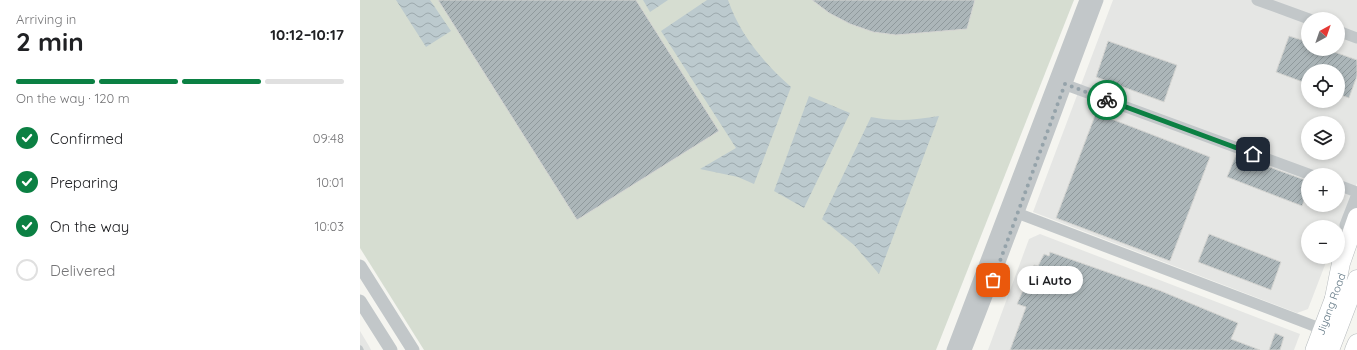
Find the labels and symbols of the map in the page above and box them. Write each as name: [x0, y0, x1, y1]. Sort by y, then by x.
north arrow: [1301, 12, 1345, 56]
courier: [1087, 80, 1127, 120]
pin: [1236, 137, 1270, 171]
pin: [976, 263, 1010, 297]
callout: Li Auto: [1017, 266, 1083, 294]
street label: Jiyang Road: [1313, 271, 1349, 337]

